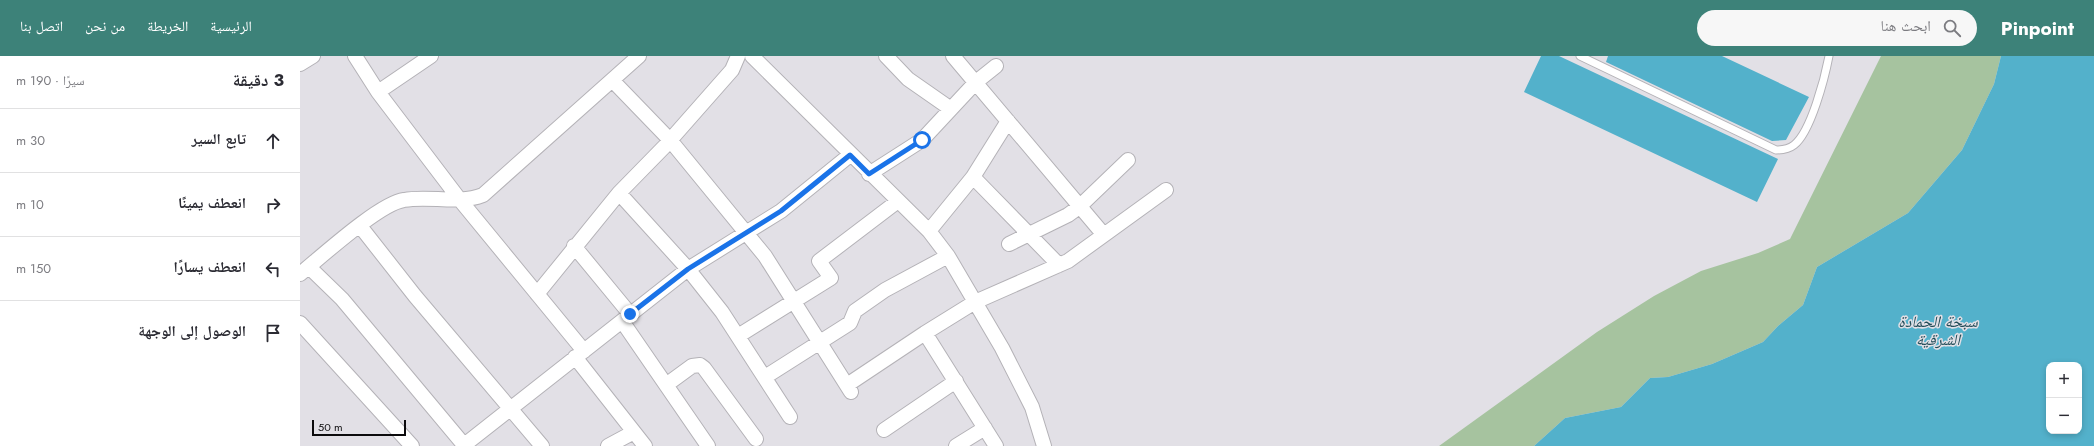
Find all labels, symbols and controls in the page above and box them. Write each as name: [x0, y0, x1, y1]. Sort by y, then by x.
search box: [1697, 10, 1977, 46]
text: ابحث هنا: [1881, 15, 1931, 37]
text: Pinpoint: [2001, 15, 2074, 42]
text: اتصل بنا: [20, 16, 63, 36]
text: من نحن: [85, 16, 125, 36]
text: الخريطة: [147, 16, 188, 36]
text: الرئيسية: [210, 16, 252, 36]
icon: search: [1941, 17, 1963, 39]
text: 3 دقيقة: [233, 68, 284, 92]
text: سيرًا · 190 m: [16, 71, 84, 90]
text: تابع السير: [191, 128, 246, 150]
icon: ahead: [262, 130, 284, 152]
text: 30 m: [16, 131, 45, 150]
route start: [913, 131, 931, 149]
text: انعطف يمينًا: [178, 192, 246, 214]
icon: right: [262, 194, 284, 216]
text: 10 m: [16, 195, 44, 214]
text: انعطف يسارًا: [173, 256, 246, 278]
icon: left: [262, 258, 284, 280]
text: 150 m: [16, 259, 51, 278]
route end: [621, 305, 639, 323]
water label: سبخة الحمادة الشرقية: [1898, 310, 1978, 351]
text: الوصول إلى الوجهة: [138, 320, 246, 342]
icon: arrive: [262, 322, 284, 344]
map controls: [2046, 362, 2082, 434]
button: +: [2046, 362, 2082, 398]
button: −: [2046, 398, 2082, 434]
scale bar: [312, 418, 406, 437]
text: 50 m: [318, 419, 343, 435]

